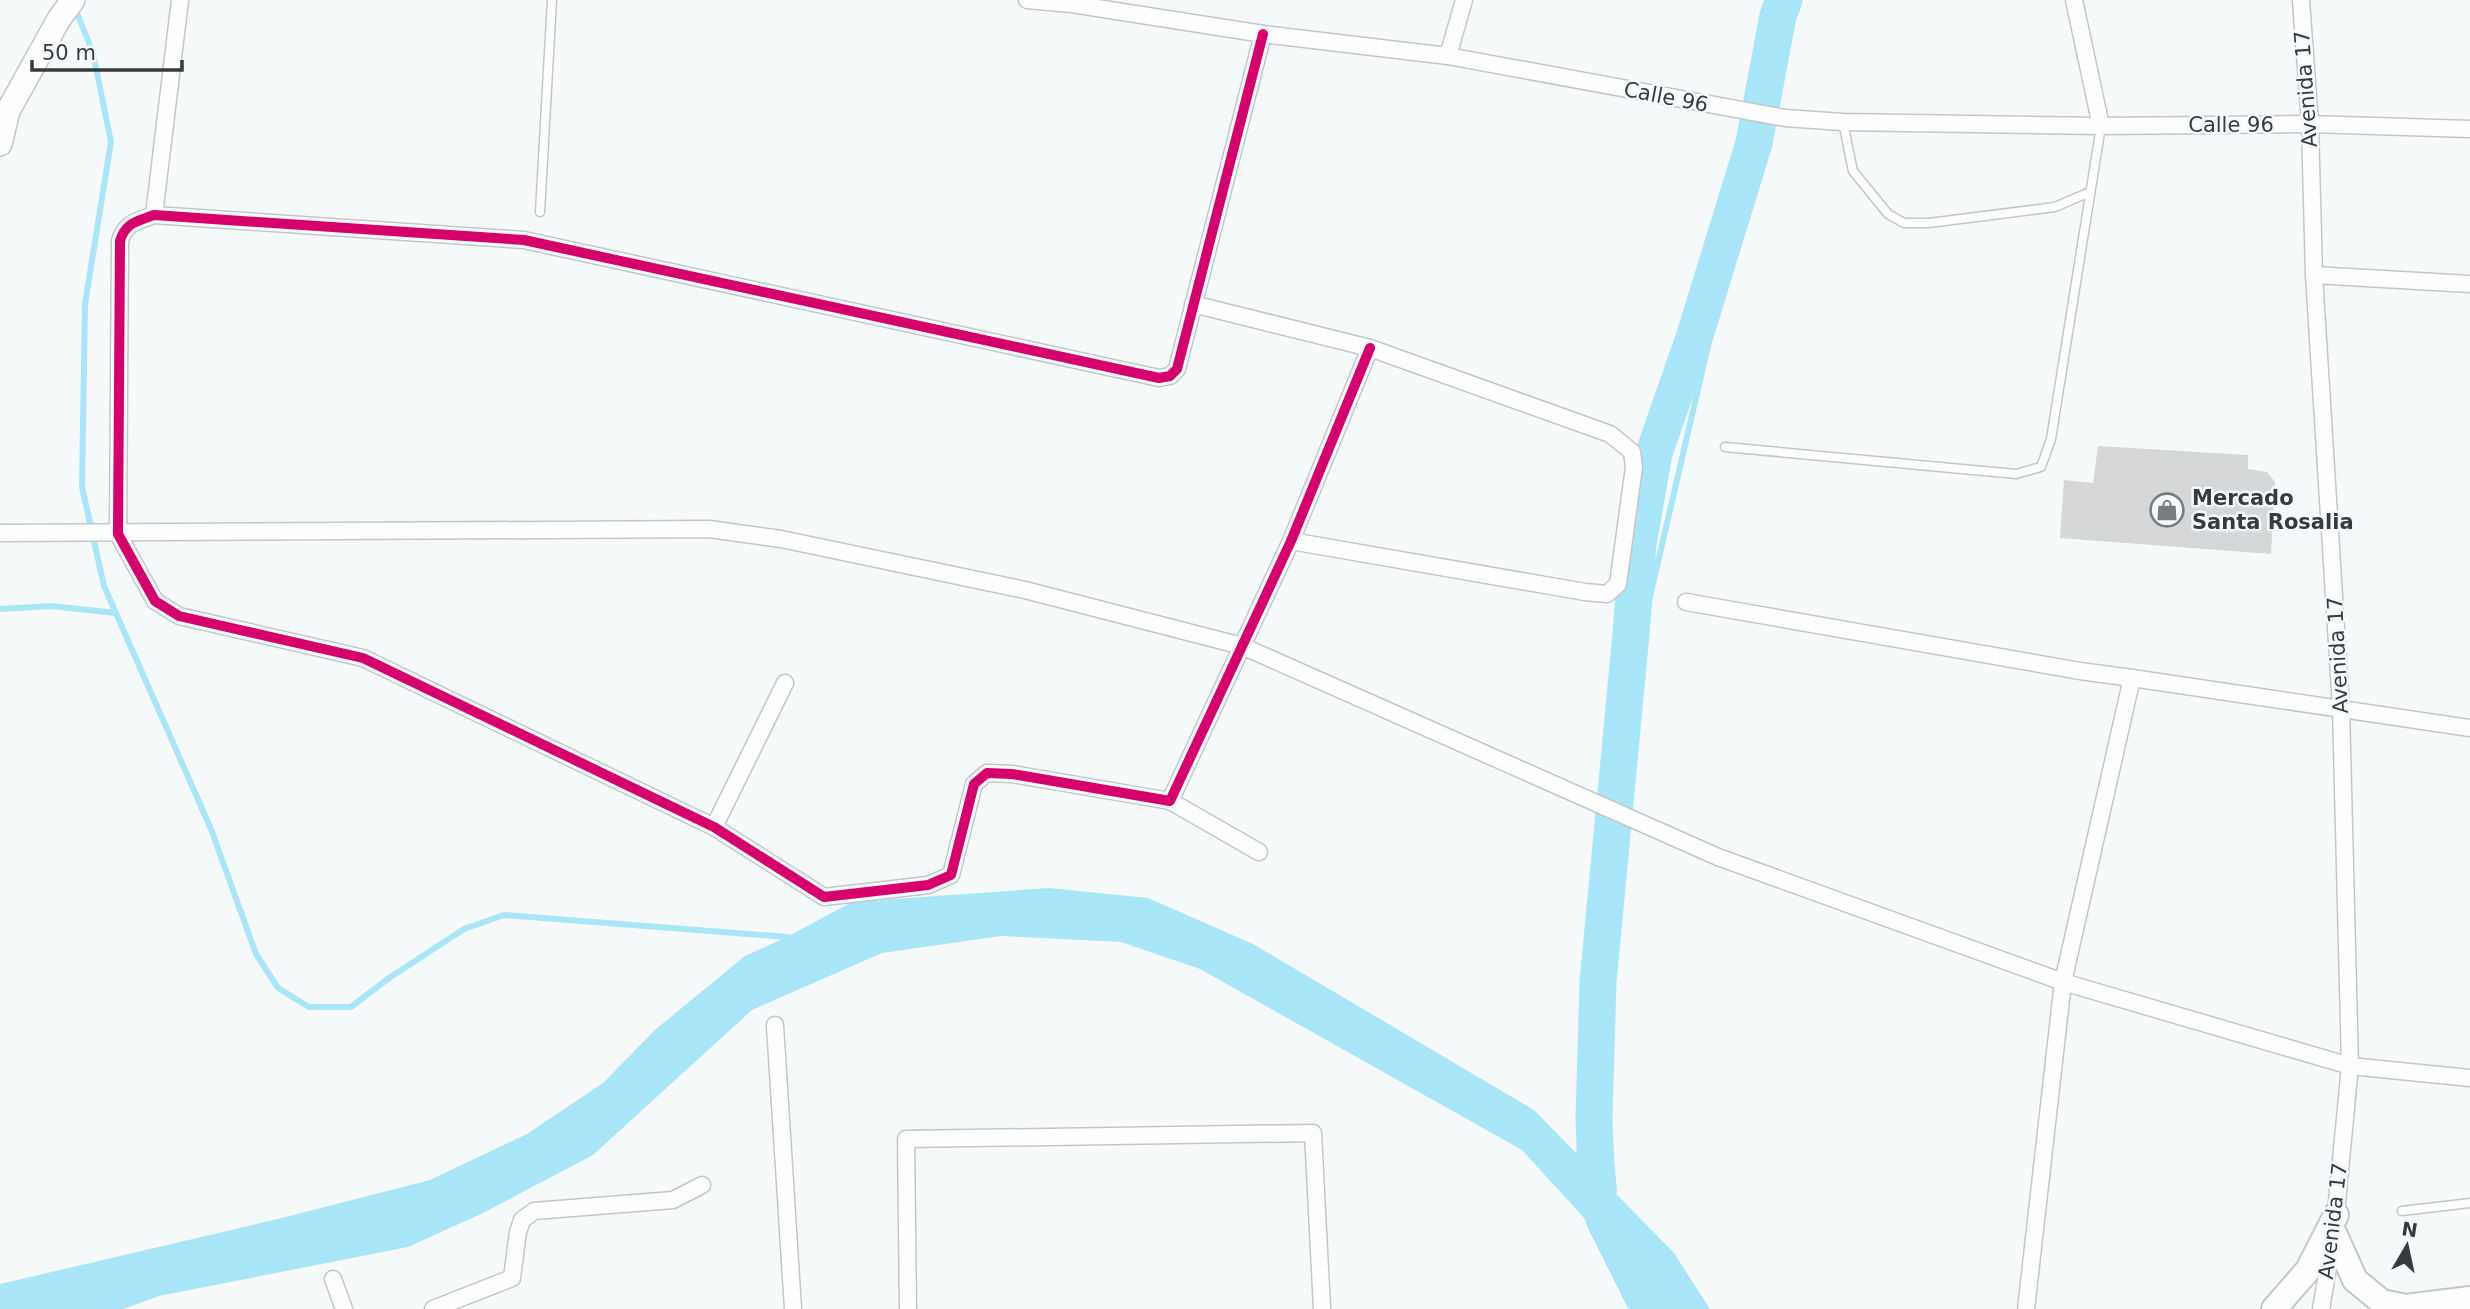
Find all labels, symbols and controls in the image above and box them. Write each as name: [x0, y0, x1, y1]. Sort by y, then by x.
scale bar: [32, 28, 182, 72]
street label: Avenida 17: [2290, 30, 2322, 148]
text: 50 m: [42, 41, 96, 65]
street label: Calle 96: [1622, 77, 1710, 117]
street label: Calle 96: [2188, 113, 2274, 137]
place label: Mercado Santa Rosalia: [2192, 486, 2354, 534]
shop icon: Mercado Santa Rosalia: [2148, 491, 2186, 529]
street label: Avenida 17: [2323, 596, 2353, 714]
street label: Avenida 17: [2314, 1161, 2352, 1281]
north arrow: [2372, 1211, 2442, 1281]
text: N: [2400, 1217, 2419, 1241]

